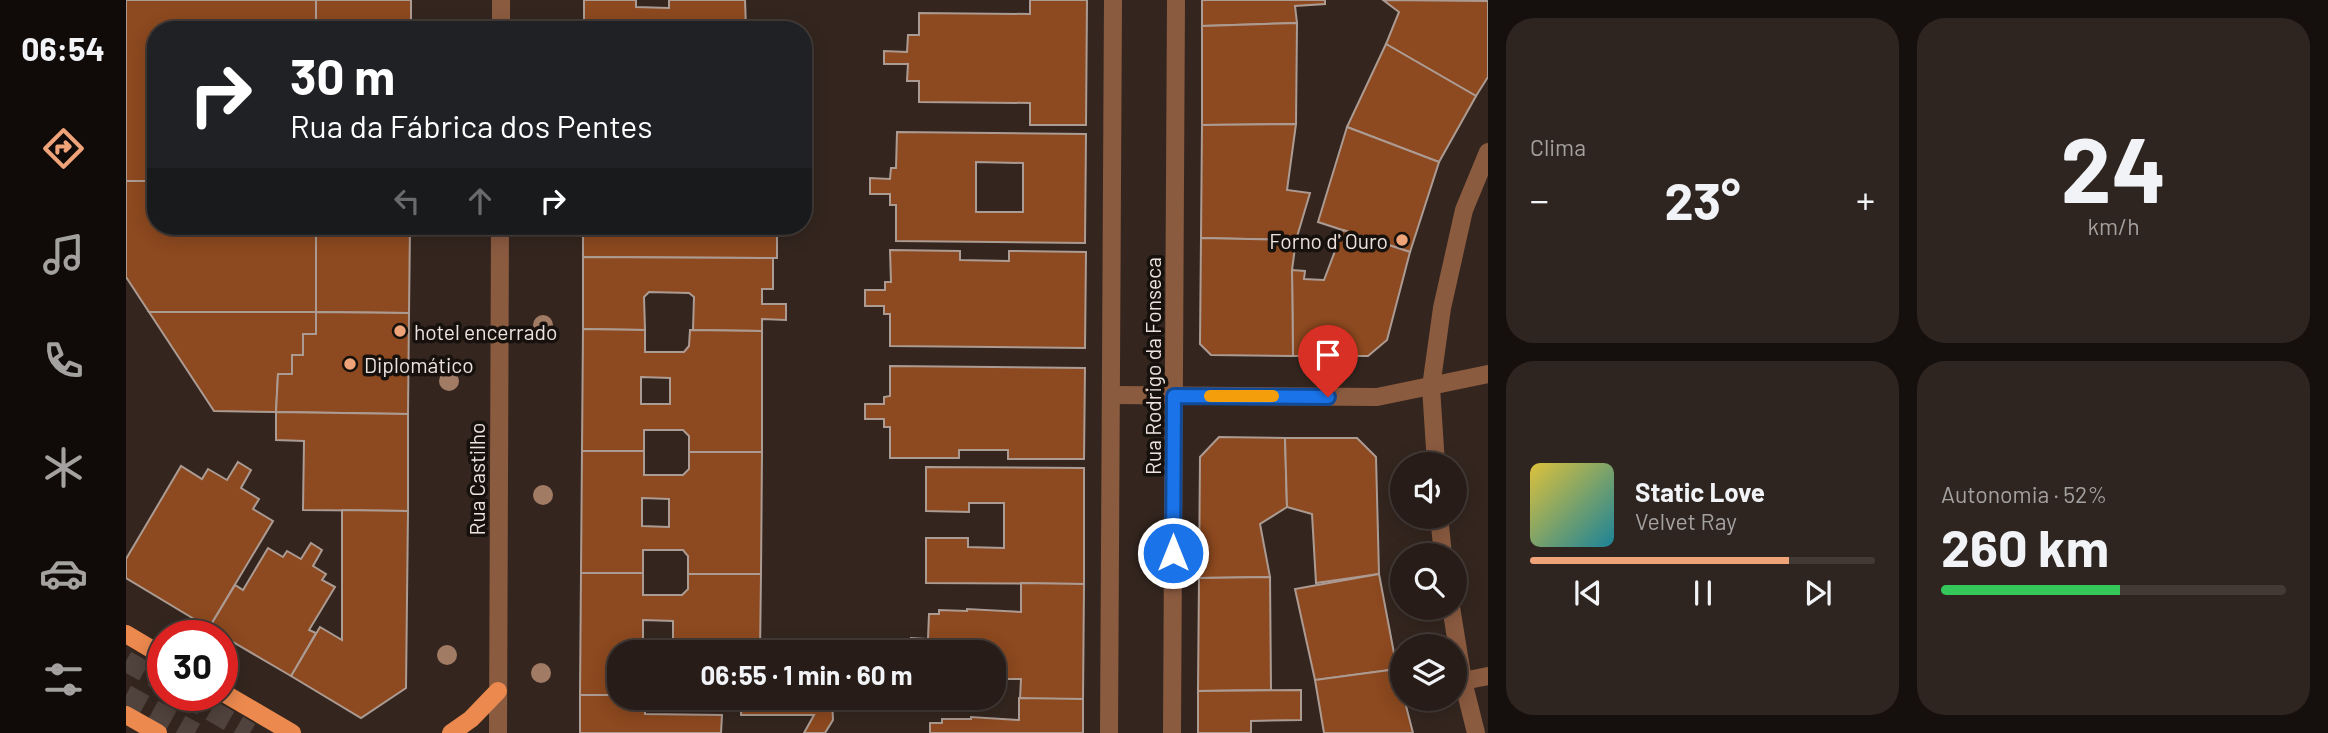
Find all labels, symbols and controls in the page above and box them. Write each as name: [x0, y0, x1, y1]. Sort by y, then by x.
text: 06:54: [21, 29, 105, 67]
text: 30 m: [290, 46, 395, 105]
icon: right: [175, 49, 266, 140]
text: Rua da Fábrica dos Pentes: [290, 106, 653, 144]
text: 24: [2060, 112, 2167, 221]
icon: directions: [39, 124, 88, 173]
text: Clima: [1530, 133, 1586, 161]
text: 23°: [1664, 168, 1741, 230]
text: −: [1530, 176, 1549, 222]
text: +: [1856, 176, 1875, 222]
icon: left: [388, 182, 426, 220]
icon: ahead: [461, 182, 499, 220]
icon: right: [534, 182, 572, 220]
text: km/h: [2087, 212, 2140, 240]
place label: Forno d' Ouro: [1269, 228, 1388, 253]
icon: music: [39, 230, 88, 279]
marker: Forno d' Ouro: [1394, 232, 1410, 248]
street label: Rua Rodrigo da Fonseca: [1140, 257, 1165, 475]
place label: hotel encerrado: [414, 319, 557, 344]
marker: hotel encerrado: [392, 323, 408, 339]
pin: [1298, 325, 1358, 397]
icon: phone: [39, 336, 88, 385]
icon: arrive: [1309, 336, 1347, 374]
place label: Diplomático: [364, 352, 474, 377]
marker: Diplomático: [342, 356, 358, 372]
street label: Rua Castilho: [464, 423, 489, 535]
icon: climate: [39, 443, 88, 492]
map controls: [1390, 452, 1467, 711]
button: sound: [1390, 452, 1467, 529]
text: Static Love: [1635, 476, 1765, 507]
text: Autonomia · 52%: [1941, 480, 2107, 508]
text: Velvet Ray: [1635, 507, 1737, 535]
text: 260 km: [1941, 515, 2109, 577]
position arrow: [1136, 516, 1210, 590]
button: search: [1390, 543, 1467, 620]
icon: car: [39, 549, 88, 598]
icon: previous: [1569, 574, 1607, 612]
icon: pause: [1684, 574, 1722, 612]
icon: next: [1799, 574, 1837, 612]
speed limit sign: 30: [147, 620, 238, 711]
button: layers: [1390, 634, 1467, 711]
icon: filters: [39, 655, 88, 704]
text: 06:55 · 1 min · 60 m: [701, 659, 912, 690]

